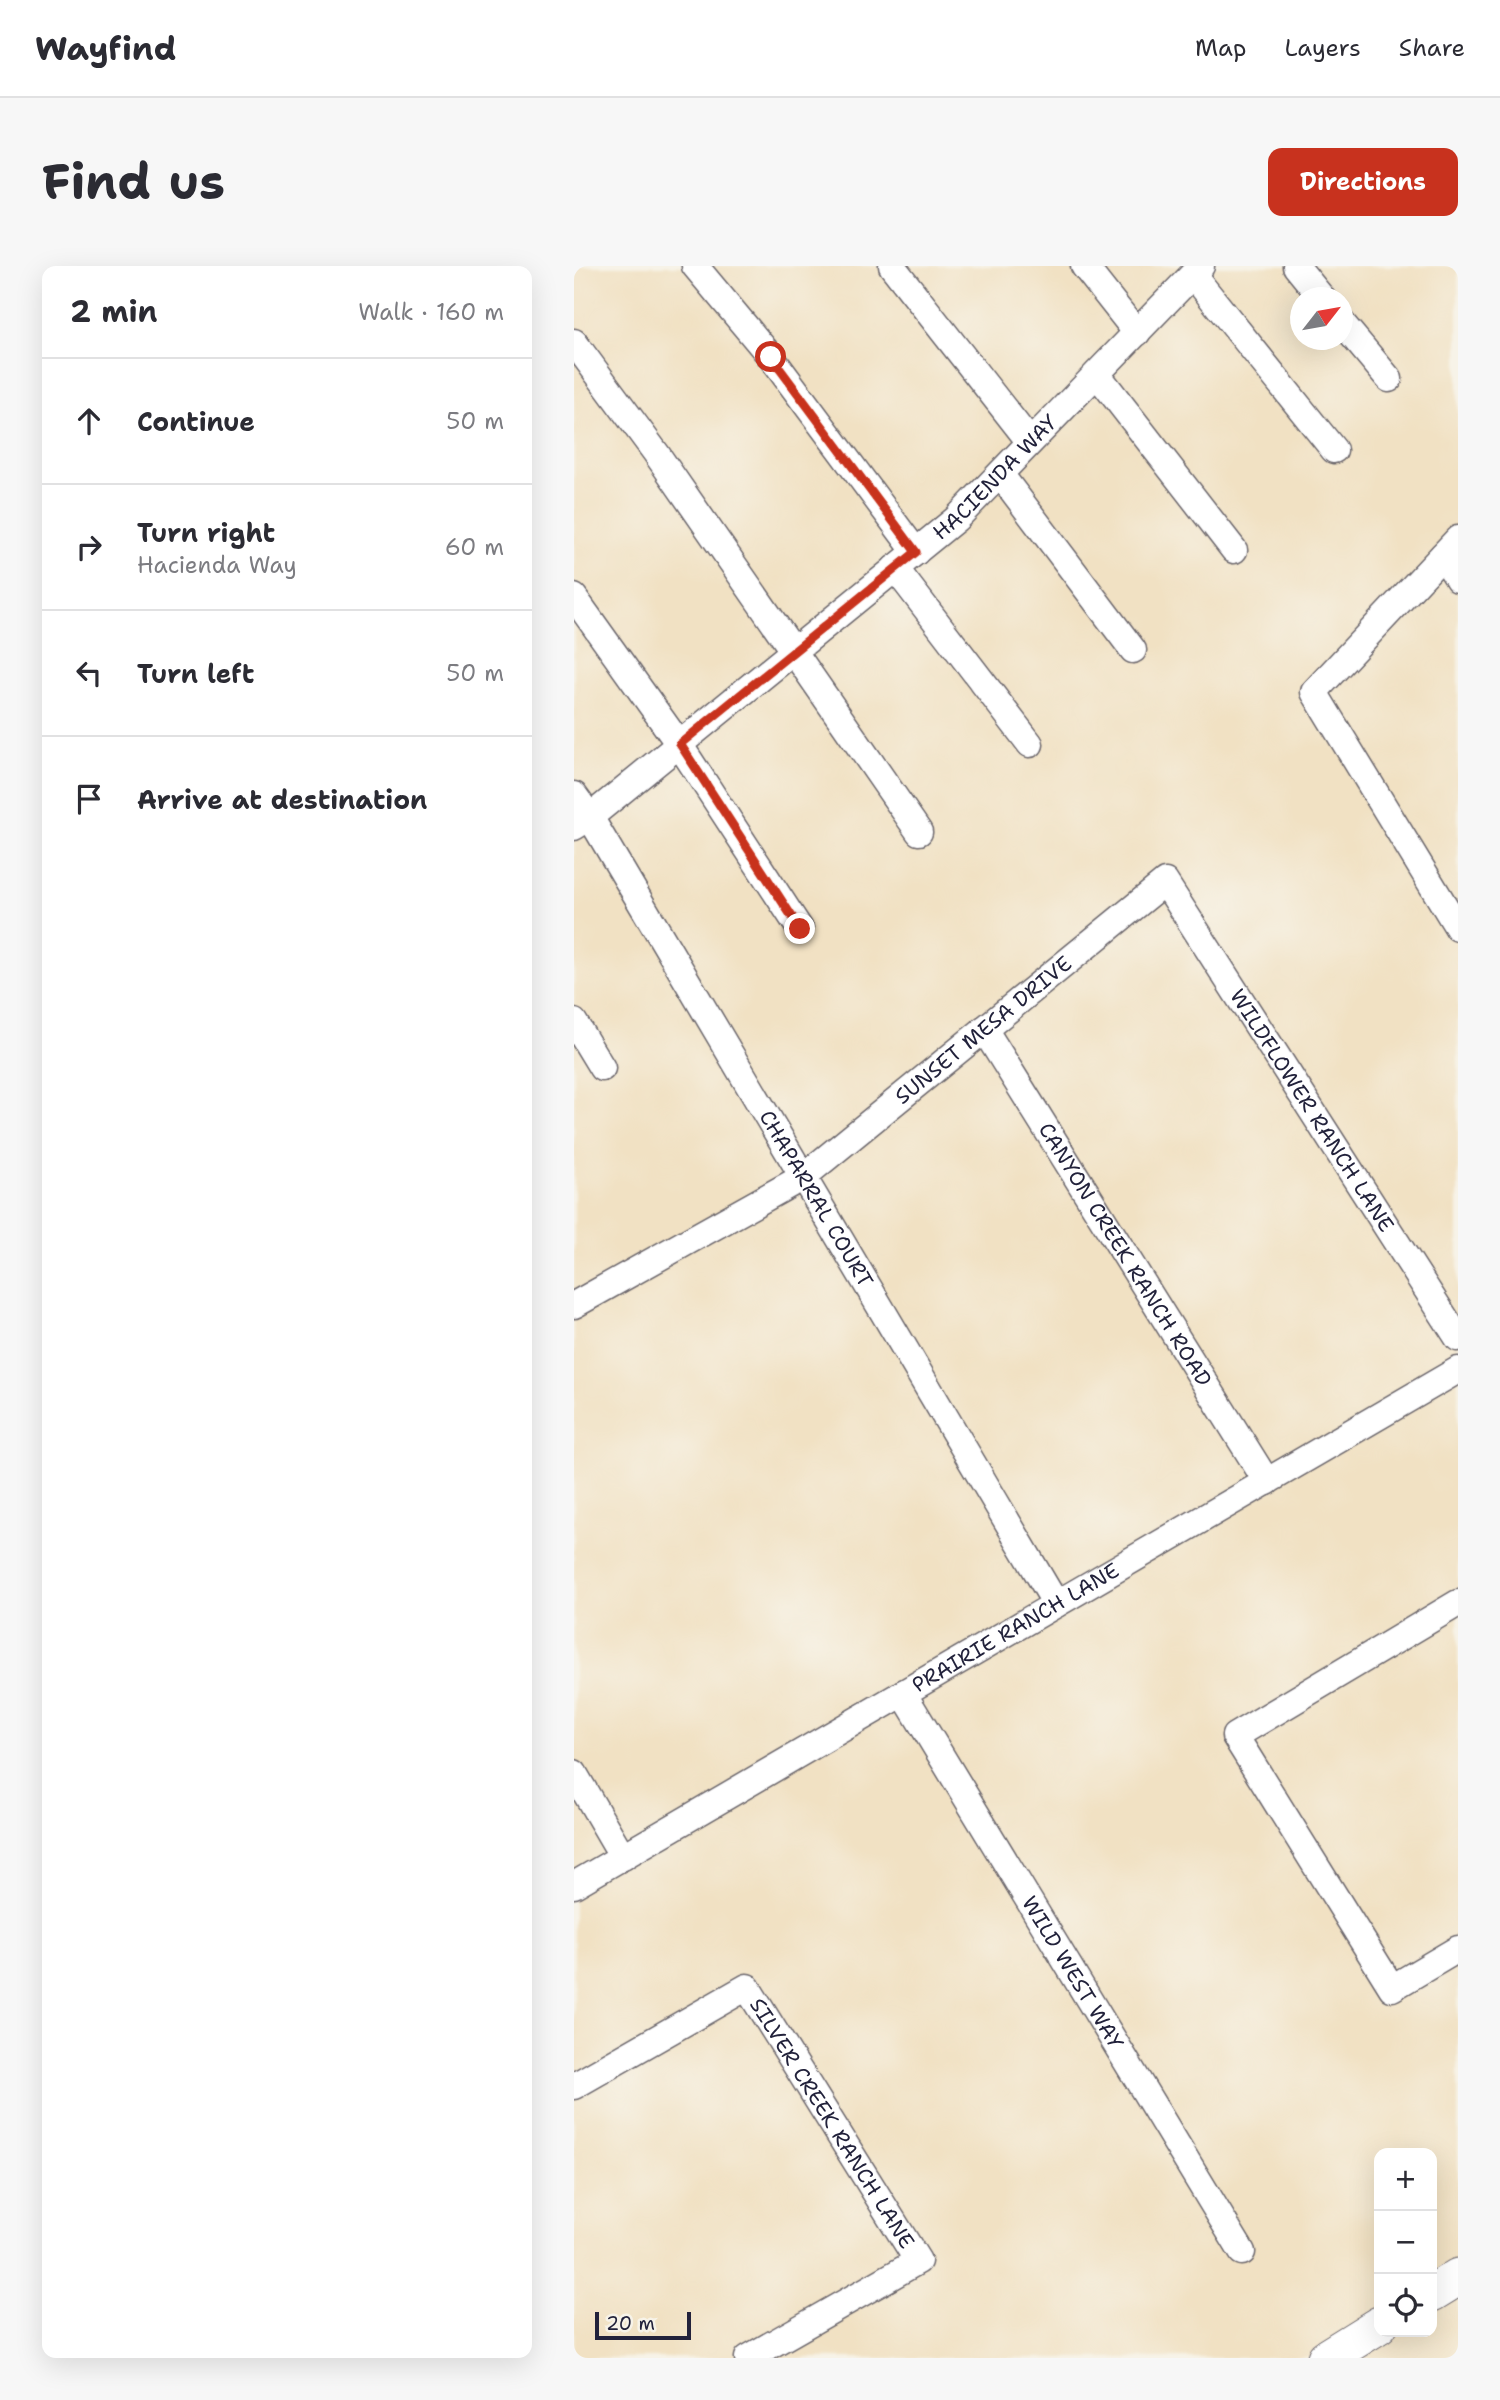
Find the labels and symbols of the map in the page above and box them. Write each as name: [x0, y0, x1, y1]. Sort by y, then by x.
north arrow: [1290, 287, 1353, 350]
route start: [755, 341, 786, 372]
street label: HACIENDA WAY: [927, 408, 1064, 546]
route end: [784, 913, 815, 944]
street label: SUNSET MESA DRIVE: [889, 950, 1078, 1110]
street label: WILDFLOWER RANCH LANE: [1223, 984, 1400, 1237]
street label: CHAPARRAL COURT: [753, 1105, 879, 1293]
street label: CANYON CREEK RANCH ROAD: [1032, 1117, 1218, 1392]
street label: PRAIRIE RANCH LANE: [907, 1557, 1124, 1699]
street label: WILD WEST WAY: [1015, 1891, 1130, 2055]
street label: SILVER CREEK RANCH LANE: [743, 1993, 921, 2254]
scale bar: [595, 2309, 691, 2341]

